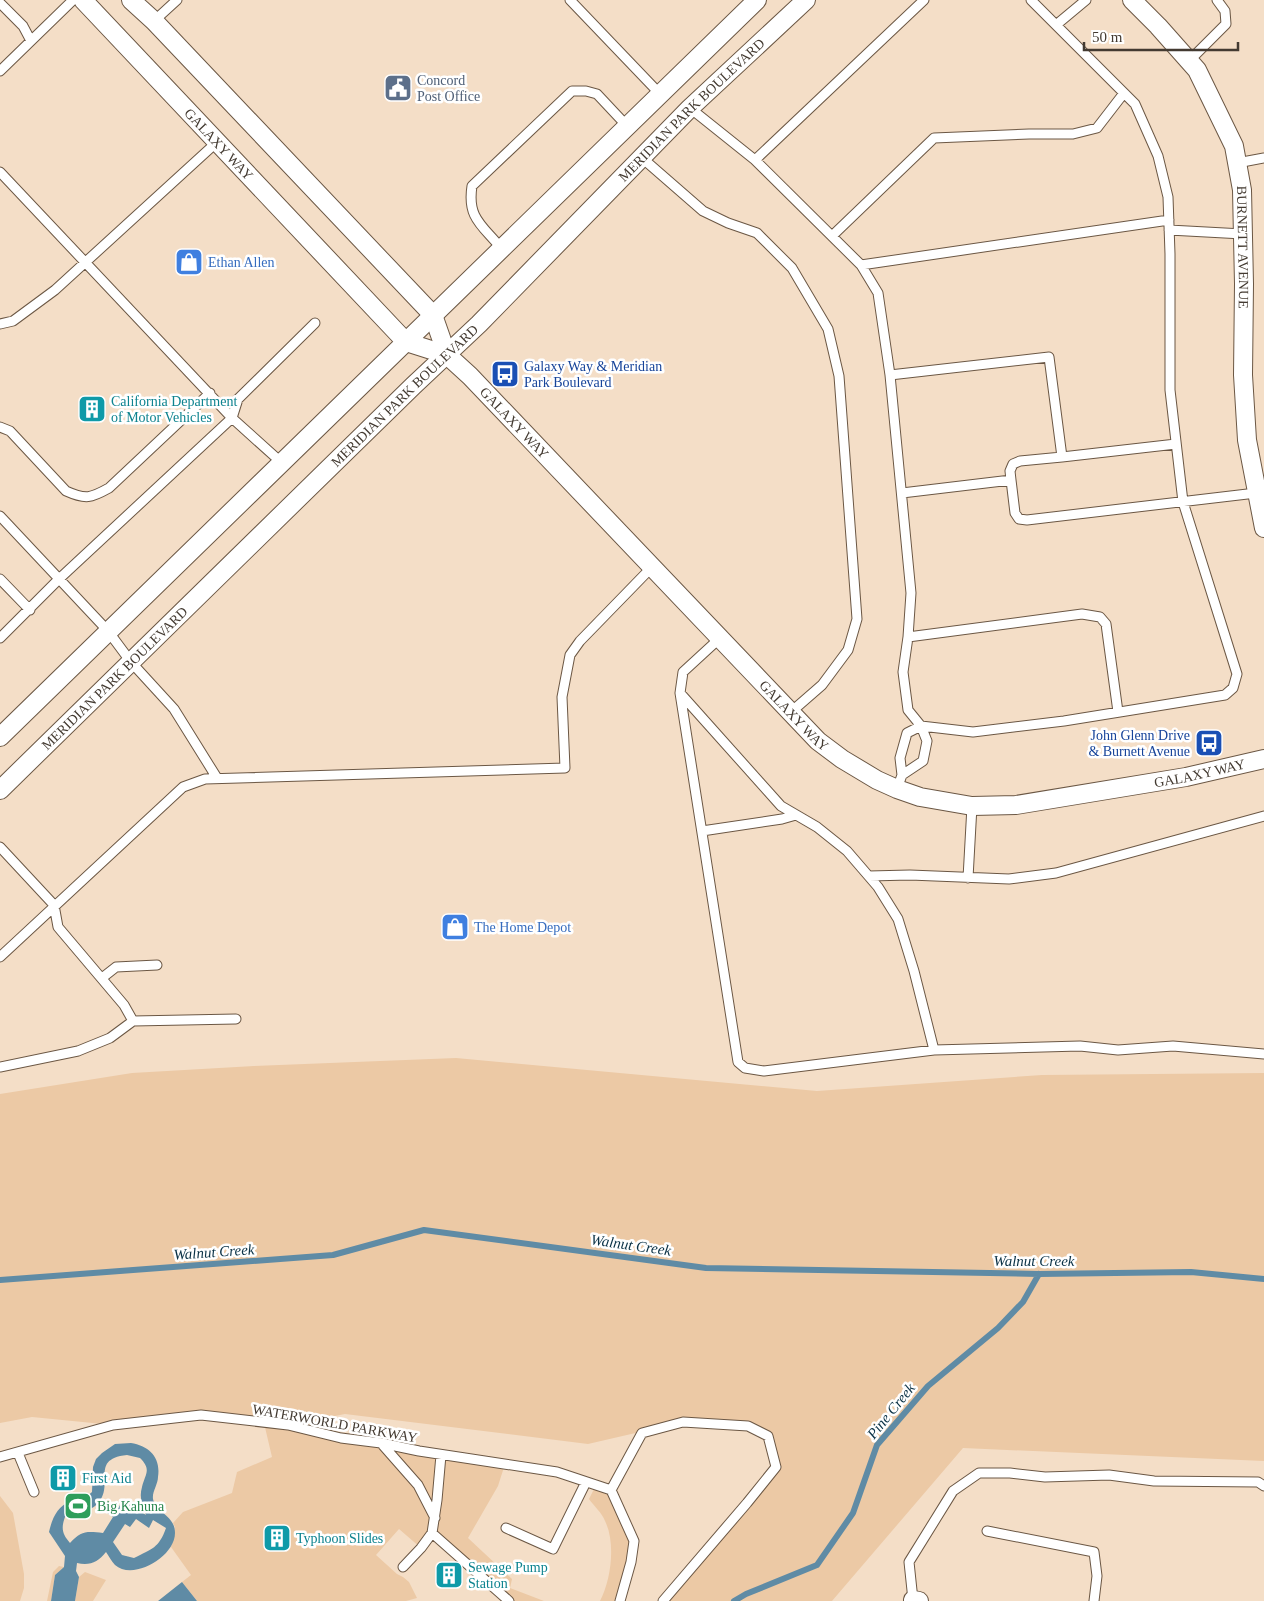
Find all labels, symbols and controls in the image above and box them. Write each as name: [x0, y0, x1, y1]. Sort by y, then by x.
scale bar: [1084, 20, 1238, 52]
text: 50 m: [1092, 29, 1123, 45]
street label: MERIDIAN PARK BOULEVARD: [616, 36, 768, 185]
public building icon: Concord Post Office: [383, 73, 413, 103]
place label: Concord Post Office: [417, 73, 480, 104]
street label: GALAXY WAY: [181, 106, 256, 183]
street label: BURNETT AVENUE: [1234, 186, 1251, 309]
shop icon: Ethan Allen: [174, 247, 204, 277]
place label: Ethan Allen: [208, 255, 275, 270]
street label: MERIDIAN PARK BOULEVARD: [328, 322, 481, 470]
bus stop icon: Galaxy Way & Meridian Park Boulevard: [490, 359, 520, 389]
place label: Galaxy Way & Meridian Park Boulevard: [524, 359, 662, 390]
street label: GALAXY WAY: [477, 384, 551, 462]
building icon: California Department of Motor Vehicles: [77, 394, 107, 424]
place label: California Department of Motor Vehicles: [111, 394, 237, 425]
street label: MERIDIAN PARK BOULEVARD: [39, 604, 191, 753]
street label: GALAXY WAY: [756, 677, 831, 754]
place label: John Glenn Drive & Burnett Avenue: [1088, 728, 1190, 759]
bus stop icon: John Glenn Drive & Burnett Avenue: [1194, 728, 1224, 758]
street label: GALAXY WAY: [1153, 757, 1246, 790]
shop icon: The Home Depot: [440, 912, 470, 942]
place label: The Home Depot: [474, 920, 571, 935]
water label: Walnut Creek: [590, 1231, 673, 1259]
water label: Walnut Creek: [173, 1241, 255, 1263]
water label: Walnut Creek: [994, 1253, 1075, 1269]
water label: Pine Creek: [863, 1380, 918, 1443]
street label: WATERWORLD PARKWAY: [251, 1402, 419, 1445]
building icon: First Aid: [48, 1463, 78, 1493]
place label: First Aid: [82, 1471, 131, 1486]
sports icon: Big Kahuna: [63, 1491, 93, 1521]
place label: Big Kahuna: [97, 1499, 165, 1514]
building icon: Typhoon Slides: [262, 1523, 292, 1553]
place label: Typhoon Slides: [296, 1531, 383, 1546]
building icon: Sewage Pump Station: [434, 1560, 464, 1590]
place label: Sewage Pump Station: [468, 1560, 548, 1591]

